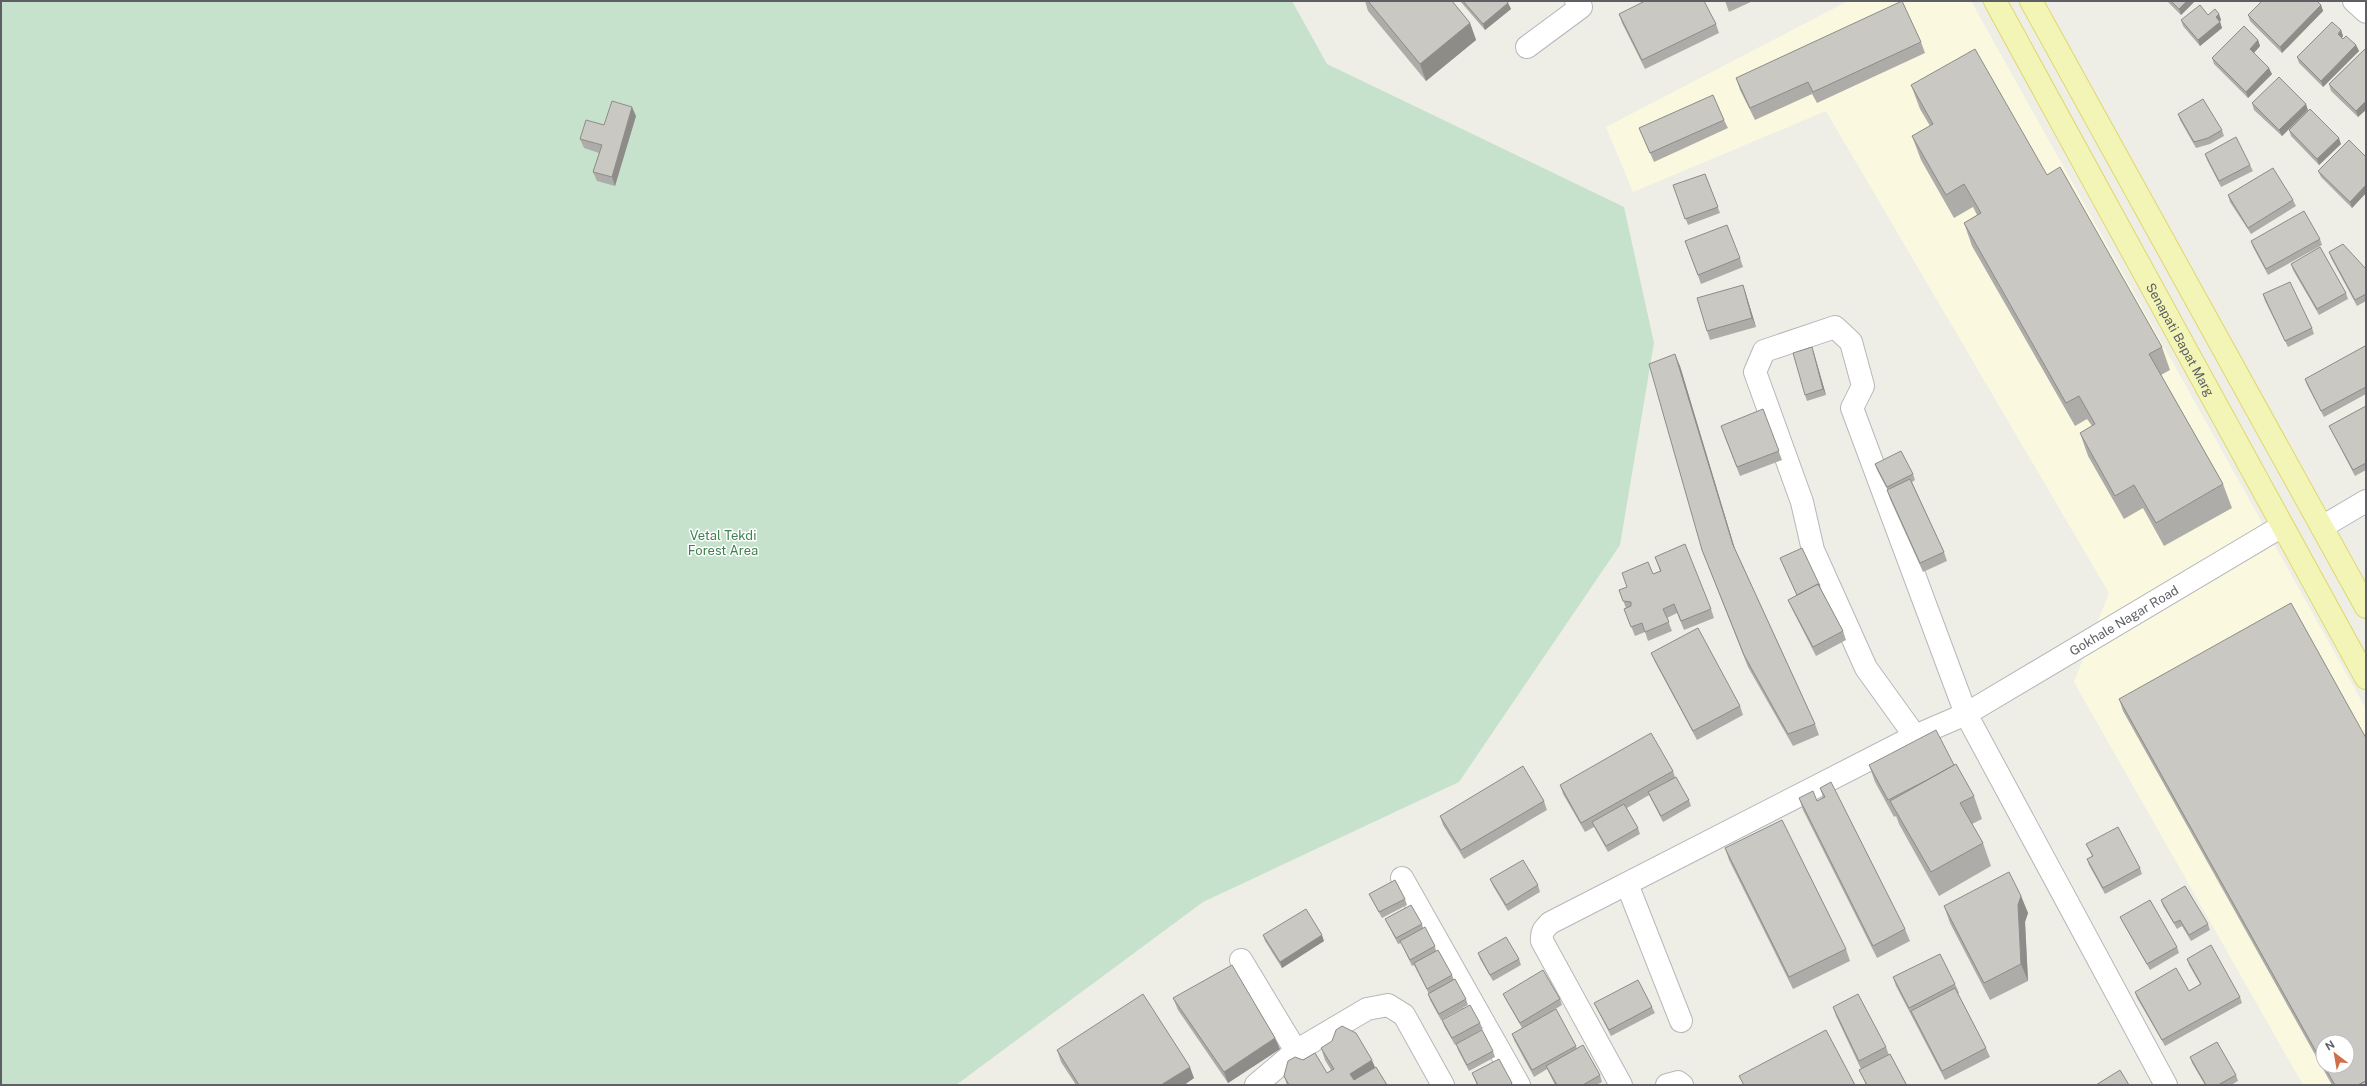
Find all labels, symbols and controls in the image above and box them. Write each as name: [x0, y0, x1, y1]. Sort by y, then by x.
street label: Senapati Bapat Marg: [2143, 280, 2217, 399]
park label: Vetal Tekdi Forest Area: [688, 528, 758, 558]
street label: Gokhale Nagar Road: [2067, 582, 2181, 659]
north arrow: [2315, 1034, 2355, 1074]
text: N: [2323, 1038, 2337, 1053]

